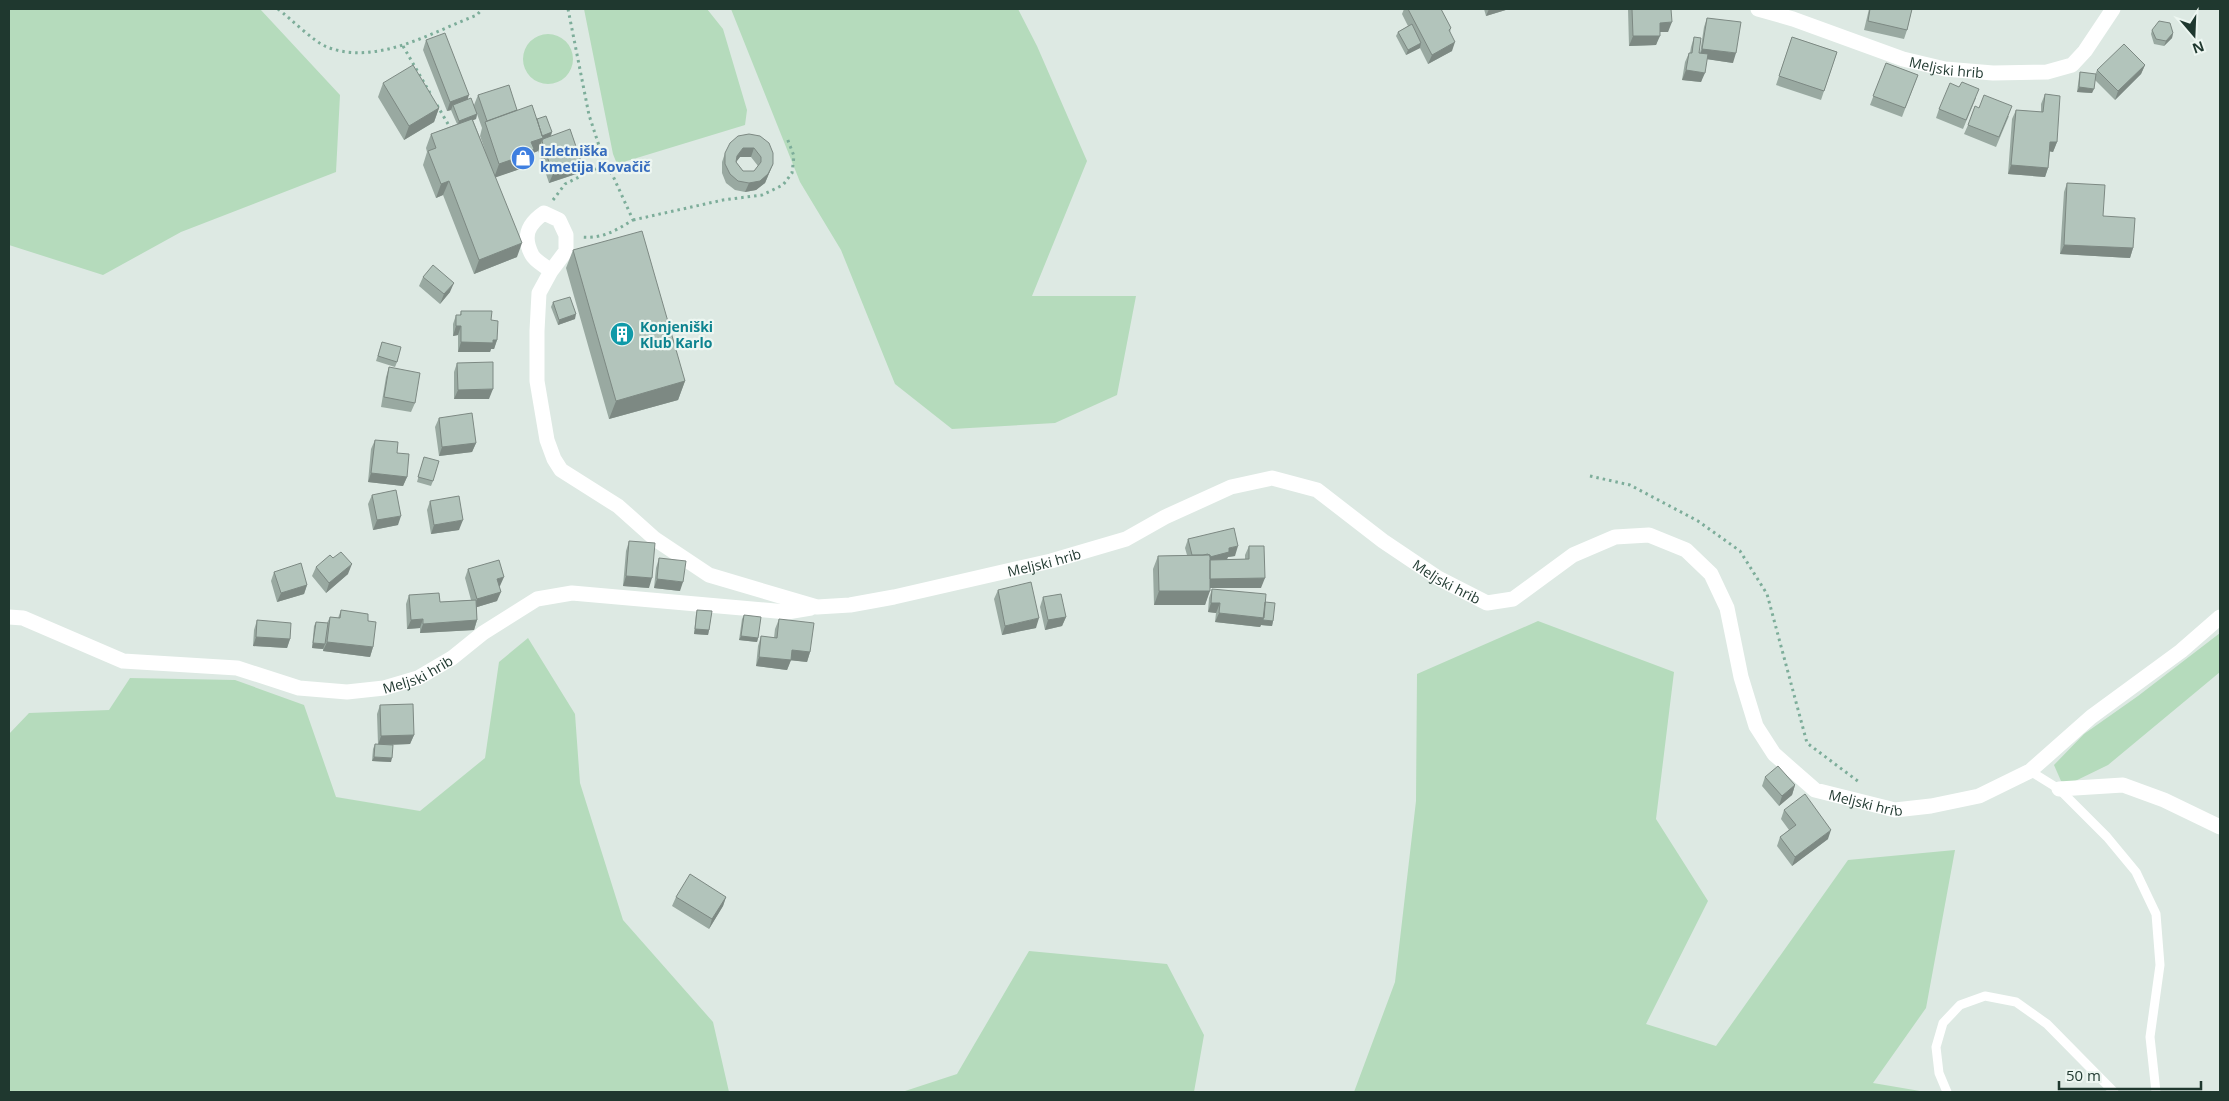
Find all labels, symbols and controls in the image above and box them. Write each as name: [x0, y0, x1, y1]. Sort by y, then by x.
north arrow: [2169, 10, 2219, 60]
text: N: [2190, 37, 2207, 59]
street label: Meljski hrib: [1908, 51, 1985, 82]
place label: Izletniška kmetija Kovačič: [540, 141, 651, 176]
shop icon: Izletniška kmetija Kovačič: [510, 145, 536, 171]
place label: Konjeniški Klub Karlo: [640, 317, 713, 352]
building icon: Konjeniški Klub Karlo: [609, 321, 635, 347]
street label: Meljski hrib: [1005, 543, 1083, 580]
street label: Meljski hrib: [1409, 554, 1484, 608]
street label: Meljski hrib: [380, 650, 456, 697]
street label: Meljski hrib: [1827, 784, 1903, 820]
scale bar: [2059, 1058, 2202, 1090]
text: 50 m: [2066, 1065, 2101, 1085]

